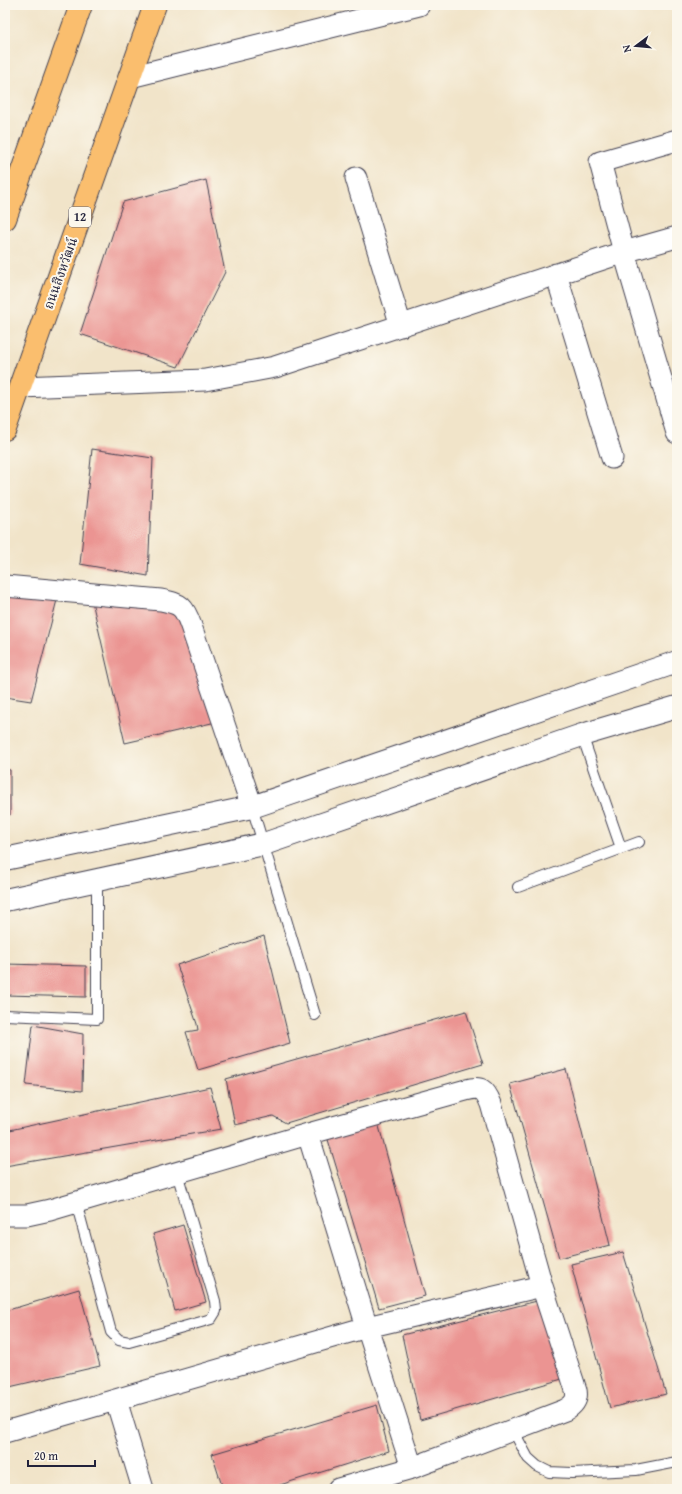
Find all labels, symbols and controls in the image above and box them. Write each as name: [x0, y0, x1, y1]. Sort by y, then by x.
north arrow: [616, 26, 656, 66]
text: N: [618, 42, 635, 54]
road number: 12: [69, 207, 91, 227]
street label: ถนนสิงหวัฒน์: [39, 234, 82, 312]
scale bar: [28, 1442, 95, 1468]
text: 20 m: [34, 1447, 58, 1464]

